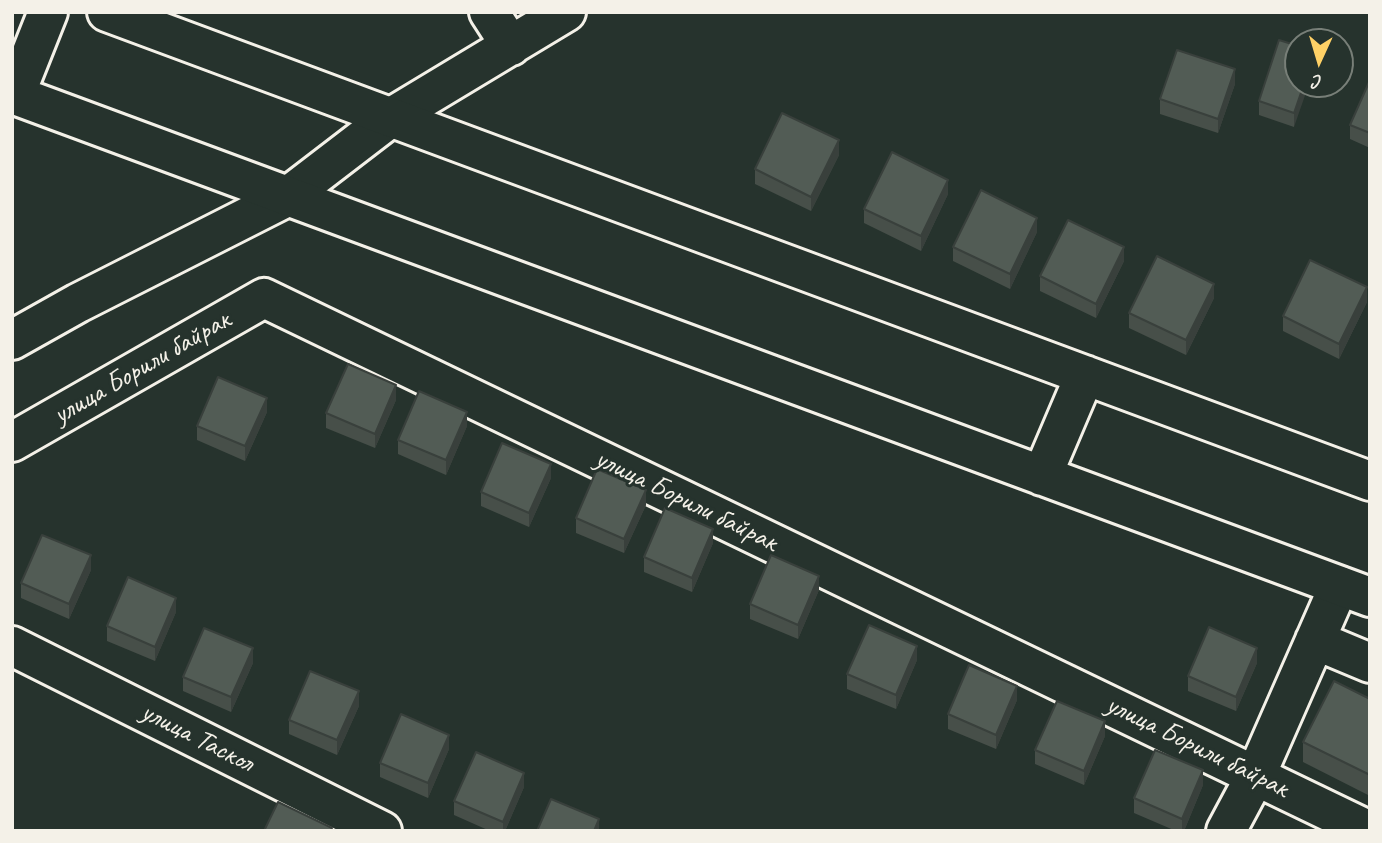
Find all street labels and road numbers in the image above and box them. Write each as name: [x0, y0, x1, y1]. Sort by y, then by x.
street label: улица Борили байрак: [47, 304, 237, 432]
street label: улица Борили байрак: [589, 442, 783, 560]
street label: улица Борили байрак: [1100, 688, 1294, 806]
street label: улица Таскол: [135, 695, 259, 781]

